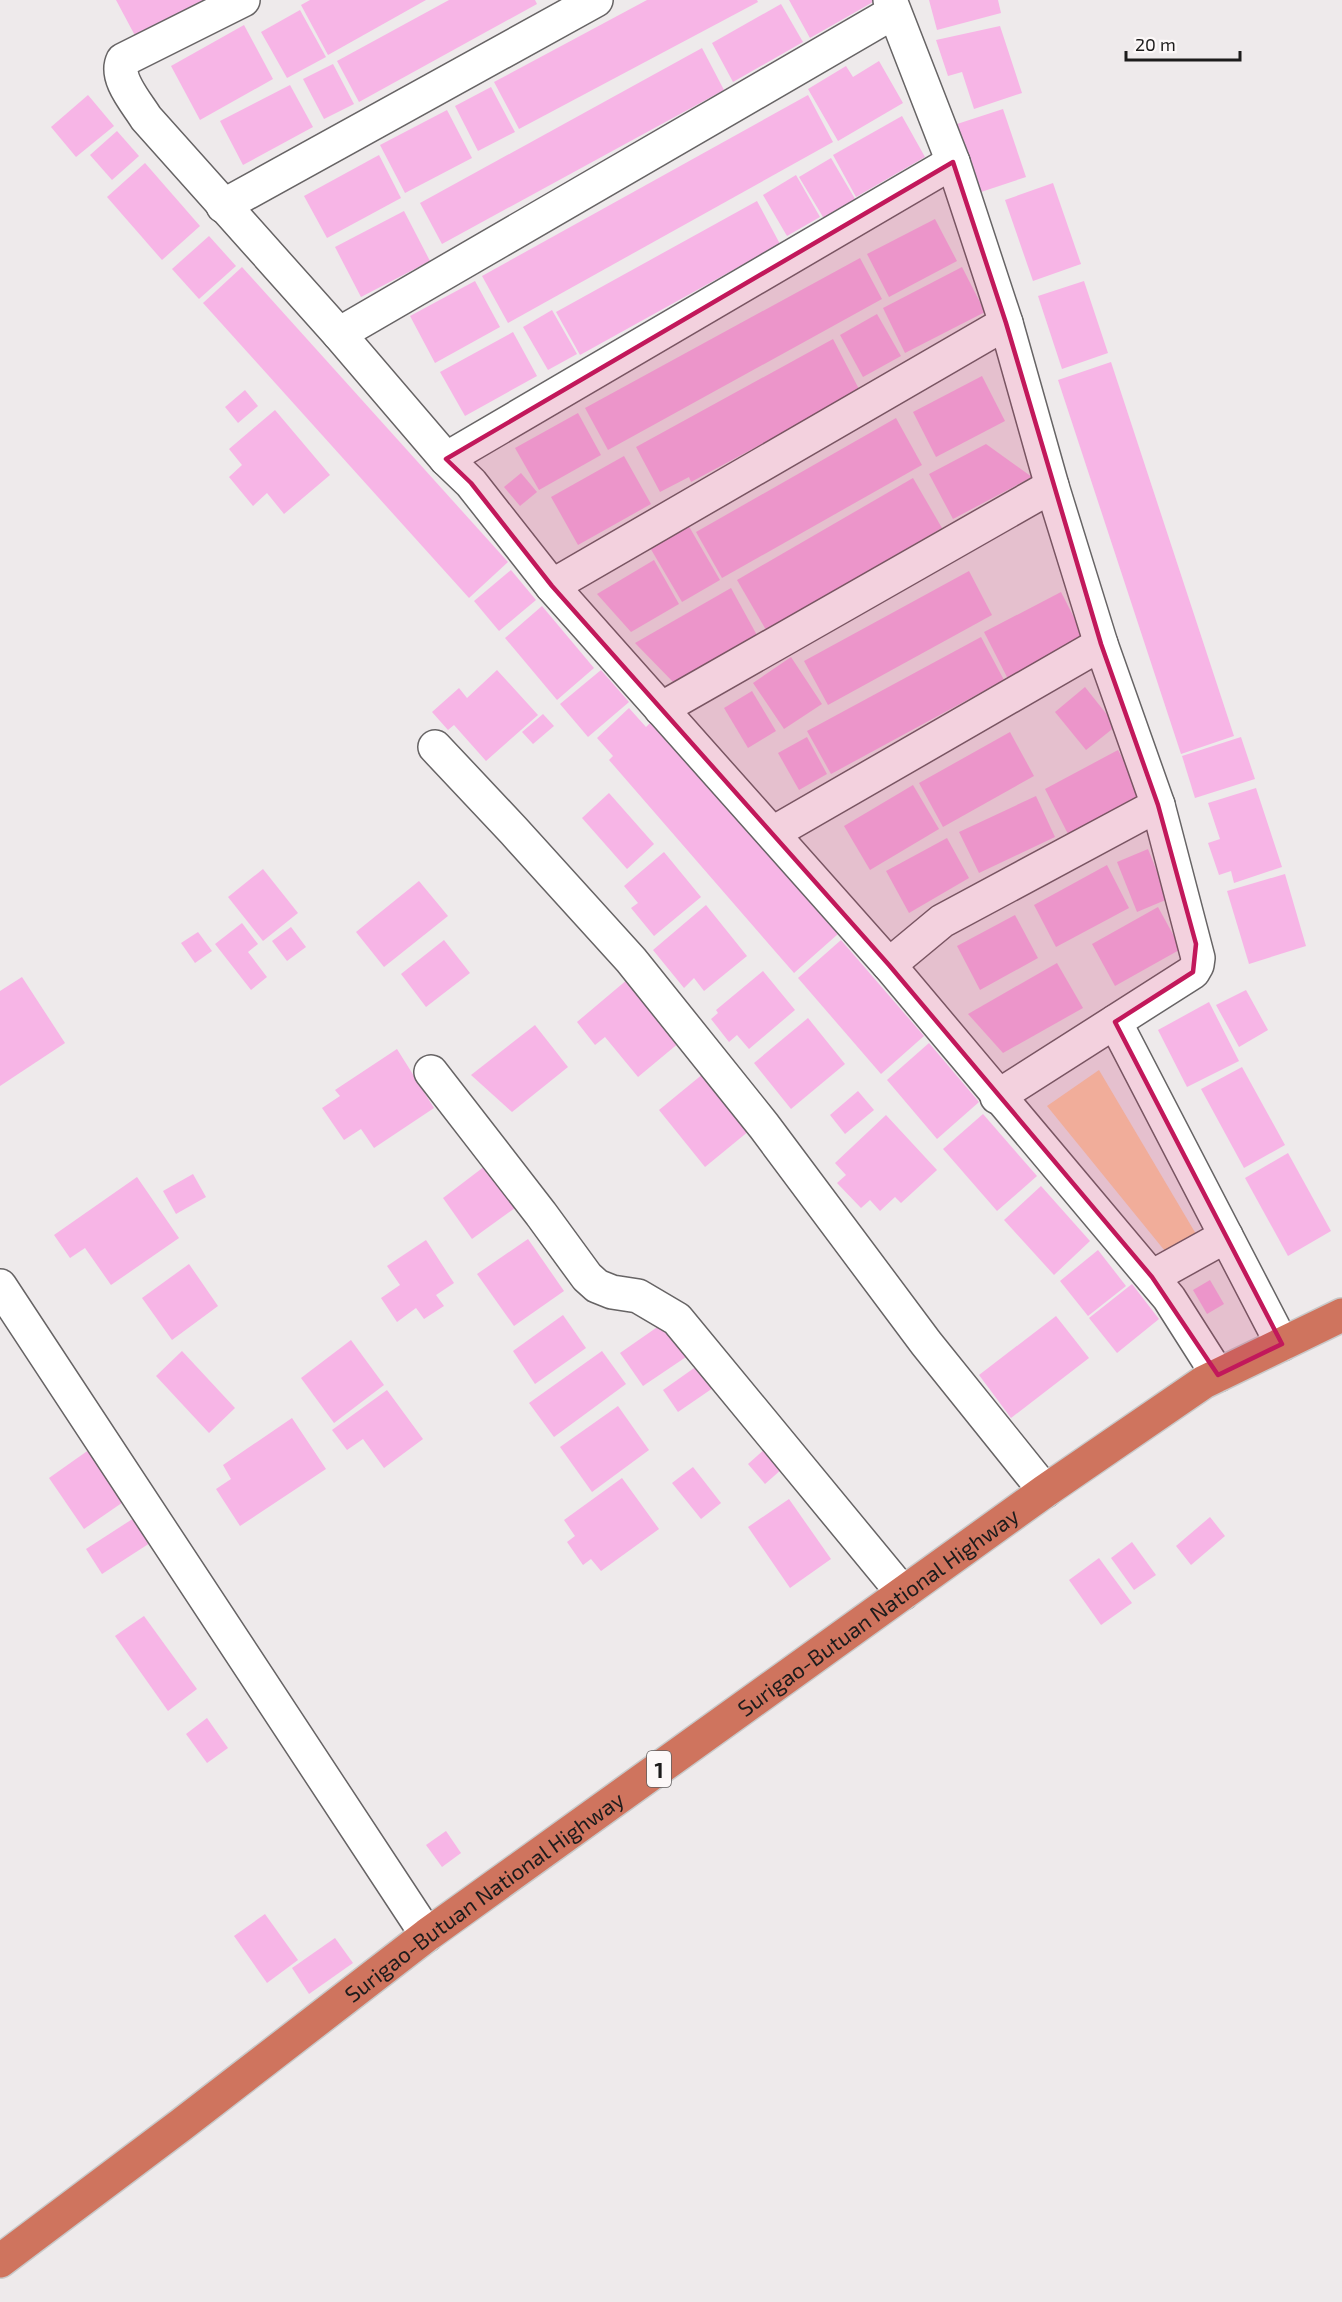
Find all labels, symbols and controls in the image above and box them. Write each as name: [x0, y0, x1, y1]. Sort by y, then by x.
scale bar: [1126, 24, 1240, 62]
text: 20 m: [1135, 33, 1176, 55]
street label: Surigao-Butuan National Highway: [732, 1501, 1023, 1721]
road number: 1: [647, 1751, 671, 1787]
street label: Surigao-Butuan National Highway: [339, 1785, 629, 2007]

